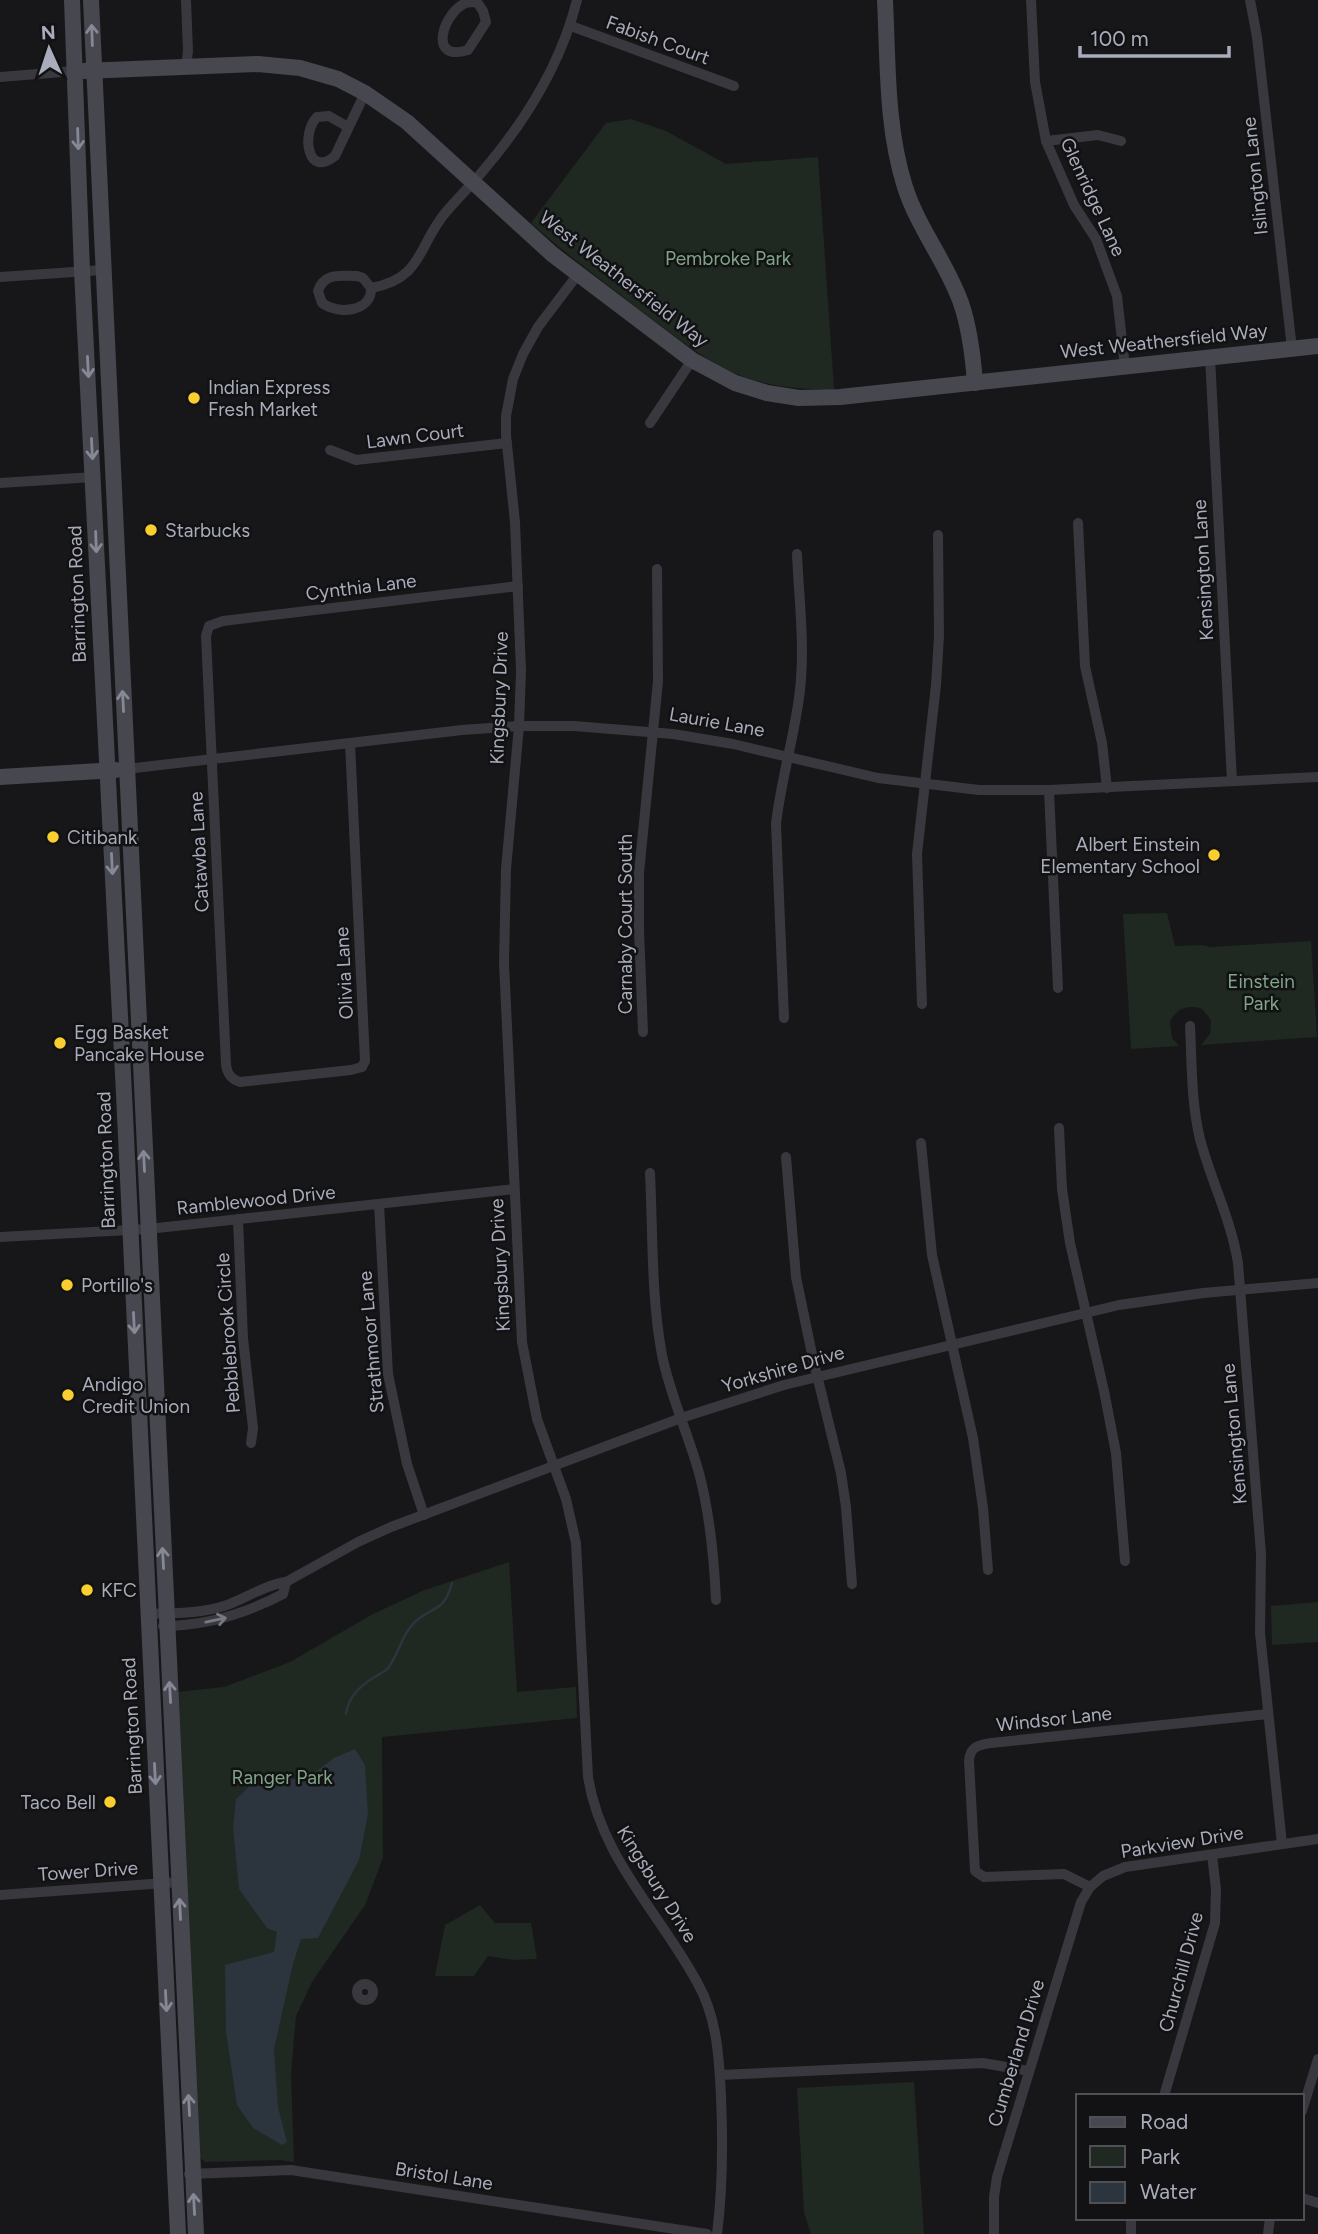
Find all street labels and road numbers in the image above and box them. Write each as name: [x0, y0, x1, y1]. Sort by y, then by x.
street label: Fabish Court: [603, 11, 713, 69]
street label: Islington Lane: [1237, 116, 1273, 236]
street label: Glenridge Lane: [1055, 134, 1131, 260]
street label: West Weathersfield Way: [535, 206, 713, 352]
street label: West Weathersfield Way: [1059, 319, 1269, 363]
street label: Lawn Court: [365, 419, 465, 453]
street label: Kensington Lane: [1188, 499, 1218, 641]
street label: Barrington Road: [63, 525, 91, 663]
street label: Cynthia Lane: [304, 569, 418, 605]
street label: Kingsbury Drive: [485, 631, 513, 765]
street label: Laurie Lane: [667, 702, 767, 742]
street label: Catawba Lane: [184, 791, 214, 913]
street label: Carnaby Court South: [614, 834, 637, 1014]
street label: Olivia Lane: [330, 926, 358, 1020]
street label: Barrington Road: [92, 1091, 120, 1229]
street label: Ramblewood Drive: [175, 1180, 337, 1220]
street label: Kingsbury Drive: [485, 1198, 515, 1332]
street label: Pebblebrook Circle: [211, 1252, 245, 1414]
street label: Strathmoor Lane: [353, 1270, 389, 1414]
street label: Yorkshire Drive: [719, 1341, 847, 1397]
street label: Kensington Lane: [1216, 1363, 1252, 1505]
street label: Barrington Road: [117, 1657, 147, 1795]
street label: Windsor Lane: [995, 1702, 1113, 1736]
street label: Kingsbury Drive: [612, 1821, 702, 1947]
street label: Parkview Drive: [1119, 1821, 1245, 1863]
street label: Tower Drive: [37, 1856, 139, 1886]
street label: Churchill Drive: [1154, 1909, 1208, 2035]
street label: Cumberland Drive: [983, 1977, 1049, 2129]
street label: Bristol Lane: [393, 2157, 495, 2195]

